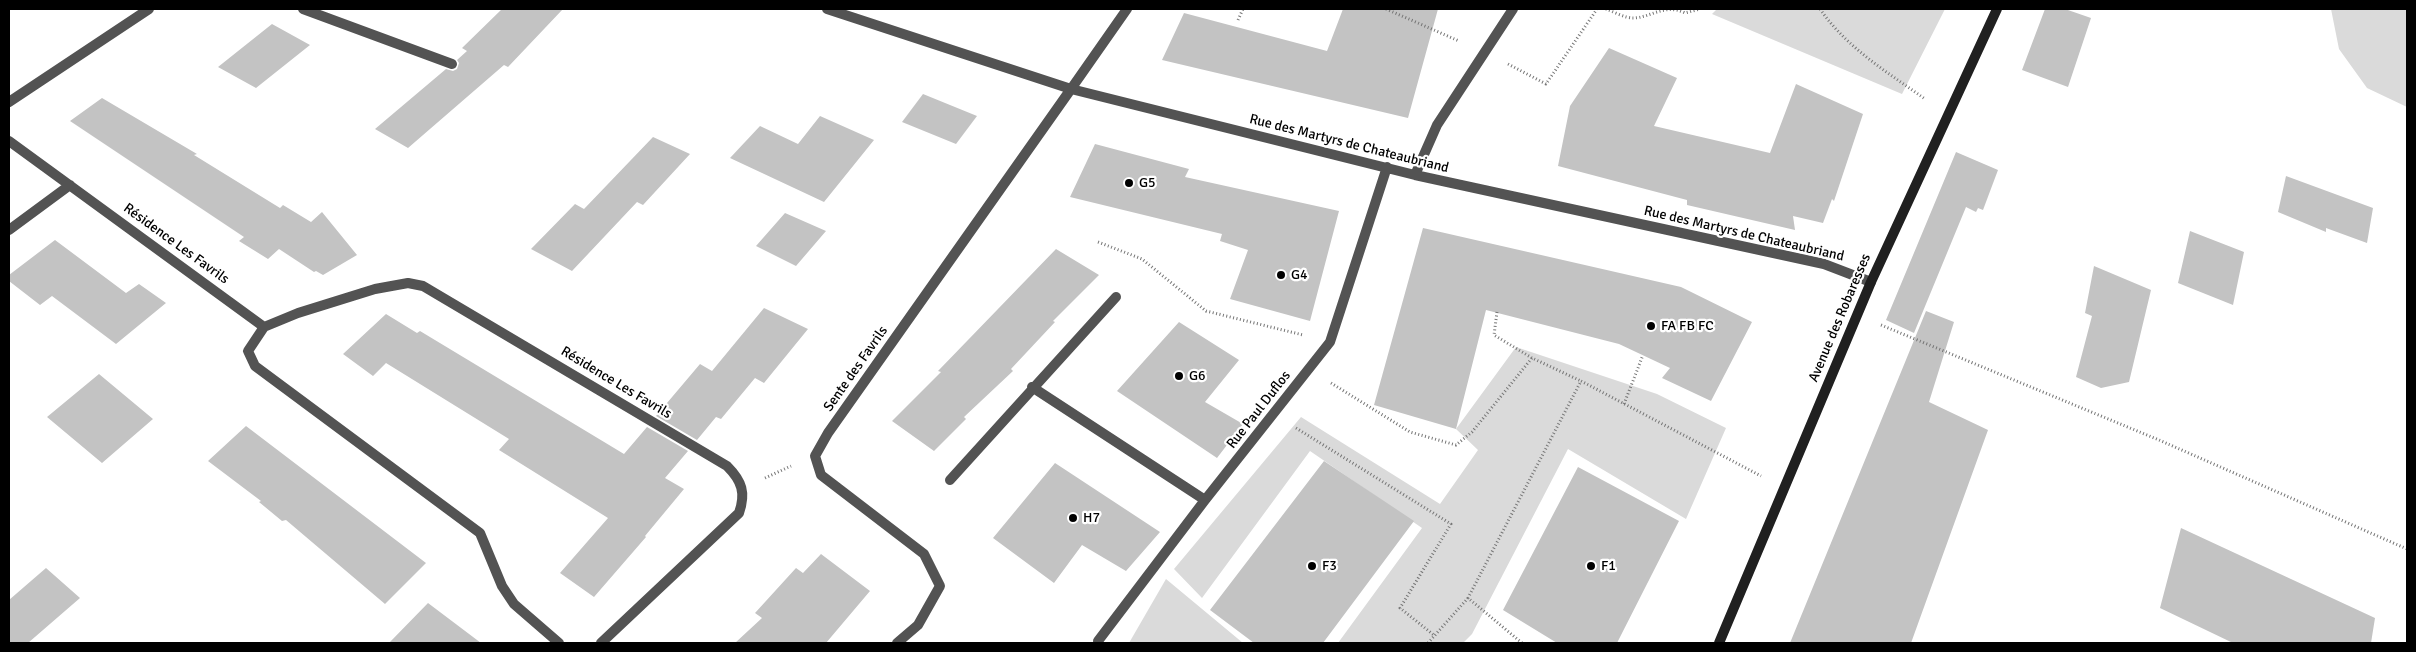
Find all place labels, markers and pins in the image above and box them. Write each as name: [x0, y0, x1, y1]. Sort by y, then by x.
place label: G5: [1139, 175, 1156, 191]
marker: G5: [1123, 177, 1135, 189]
place label: G4: [1291, 267, 1308, 283]
marker: G4: [1275, 269, 1287, 281]
place label: FA FB FC: [1661, 318, 1714, 334]
marker: FA FB FC: [1645, 320, 1657, 332]
place label: G6: [1189, 368, 1206, 384]
marker: G6: [1173, 370, 1185, 382]
place label: H7: [1083, 510, 1100, 526]
marker: H7: [1067, 512, 1079, 524]
place label: F3: [1322, 558, 1337, 574]
place label: F1: [1601, 558, 1616, 574]
marker: F3: [1306, 560, 1318, 572]
marker: F1: [1585, 560, 1597, 572]

